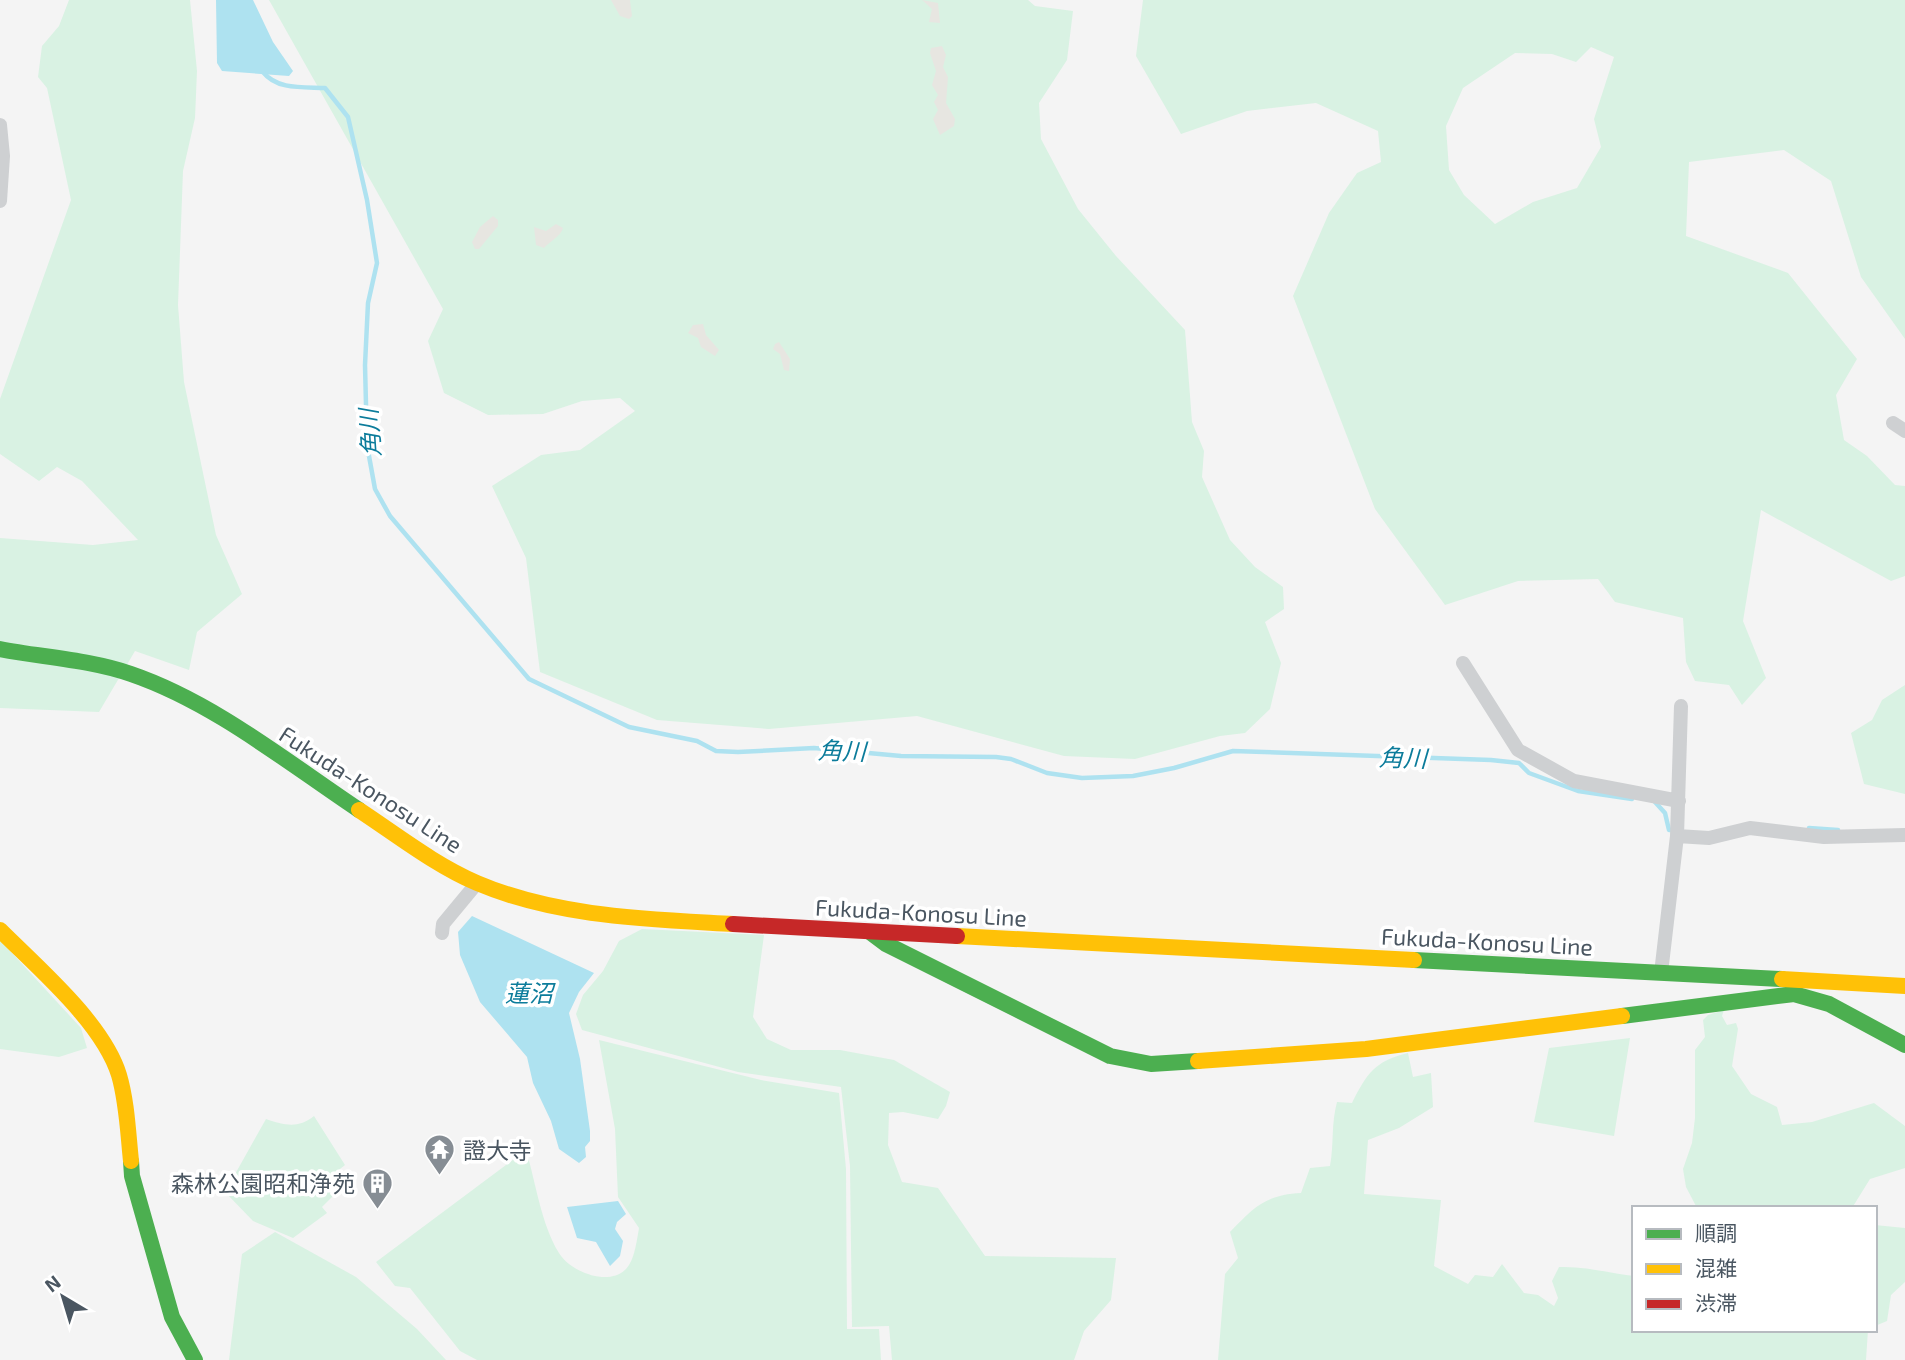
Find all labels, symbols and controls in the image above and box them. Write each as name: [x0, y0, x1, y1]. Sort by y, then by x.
water label: 角川: [353, 405, 385, 458]
street label: Fukuda-Konosu Line: [274, 720, 468, 858]
water label: 角川: [818, 735, 869, 765]
water label: 角川: [1379, 742, 1430, 772]
street label: Fukuda-Konosu Line: [814, 892, 1028, 932]
street label: Fukuda-Konosu Line: [1380, 921, 1594, 961]
water label: 蓮沼: [505, 978, 556, 1007]
temple icon: 證大寺: [423, 1133, 457, 1177]
place label: 證大寺: [463, 1136, 532, 1164]
building icon: 森林公園昭和浄苑: [361, 1166, 395, 1210]
place label: 森林公園昭和浄苑: [171, 1169, 355, 1197]
legend: [1632, 1206, 1877, 1332]
text: 順調: [1695, 1220, 1737, 1245]
text: 混雑: [1695, 1255, 1737, 1280]
north arrow: [28, 1262, 98, 1332]
text: N: [40, 1270, 65, 1296]
text: 渋滞: [1695, 1290, 1737, 1315]

